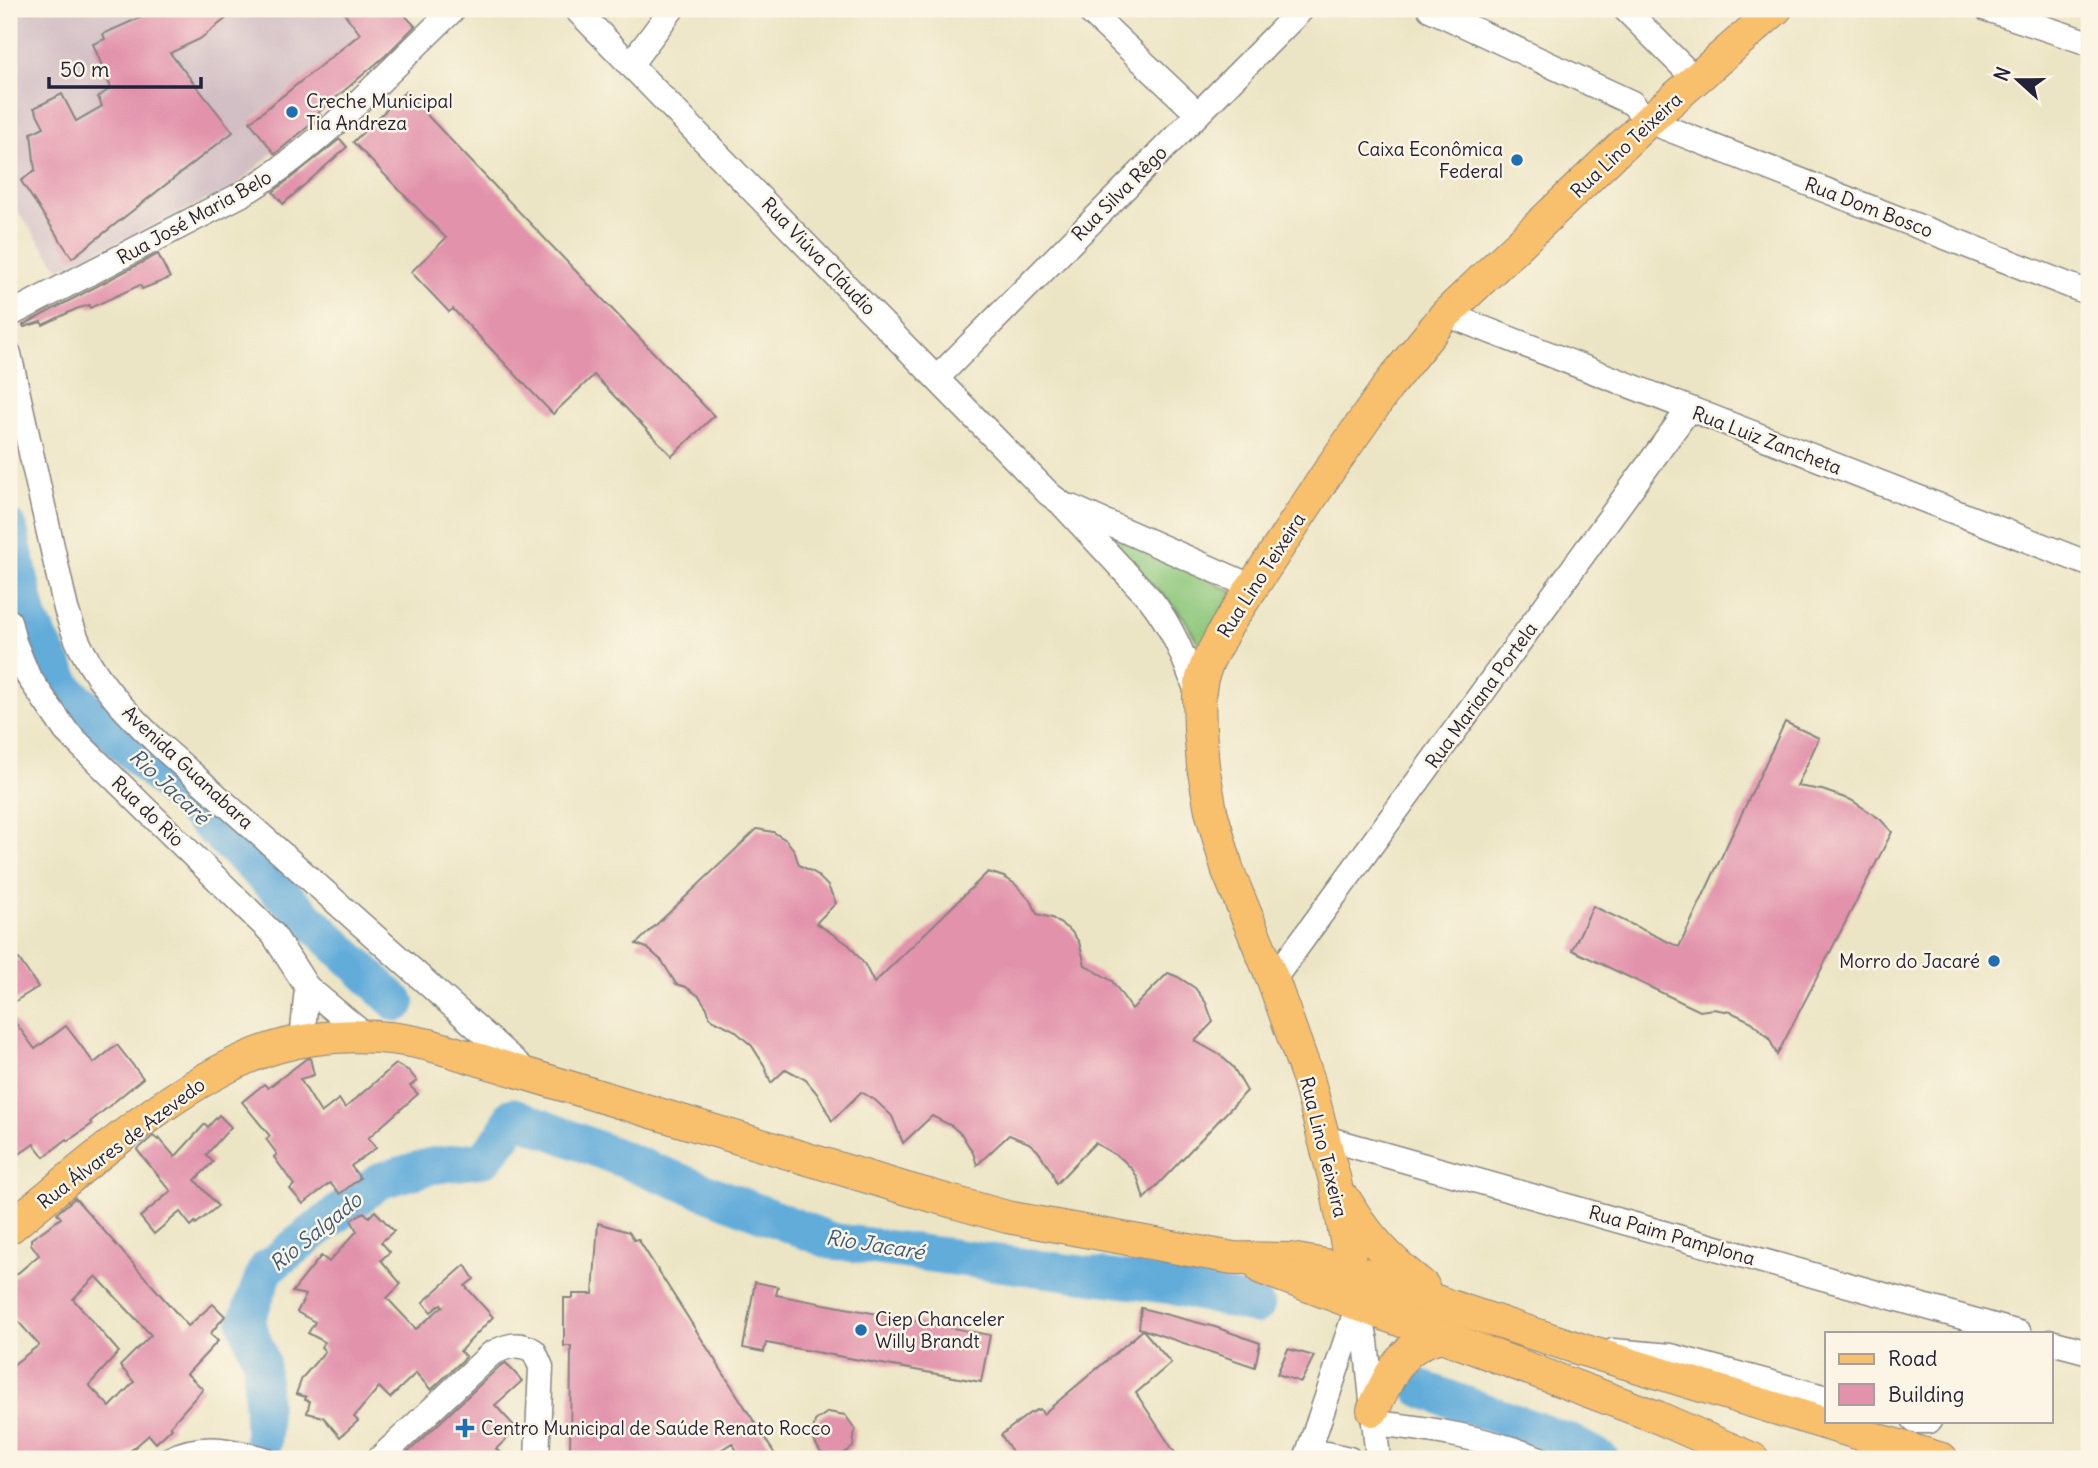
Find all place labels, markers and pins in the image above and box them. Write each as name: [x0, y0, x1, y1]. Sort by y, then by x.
place label: Creche Municipal Tia Andreza: [306, 89, 453, 135]
marker: Creche Municipal Tia Andreza: [284, 104, 300, 120]
place label: Caixa Econômica Federal: [1357, 137, 1503, 183]
marker: Caixa Econômica Federal: [1509, 152, 1525, 168]
place label: Morro do Jacaré: [1839, 949, 1980, 973]
marker: Morro do Jacaré: [1986, 953, 2002, 969]
place label: Ciep Chanceler Willy Brandt: [875, 1307, 1005, 1353]
marker: Ciep Chanceler Willy Brandt: [853, 1322, 869, 1338]
place label: Centro Municipal de Saúde Renato Rocco: [481, 1416, 831, 1440]
marker: Centro Municipal de Saúde Renato Rocco: [455, 1418, 475, 1438]

